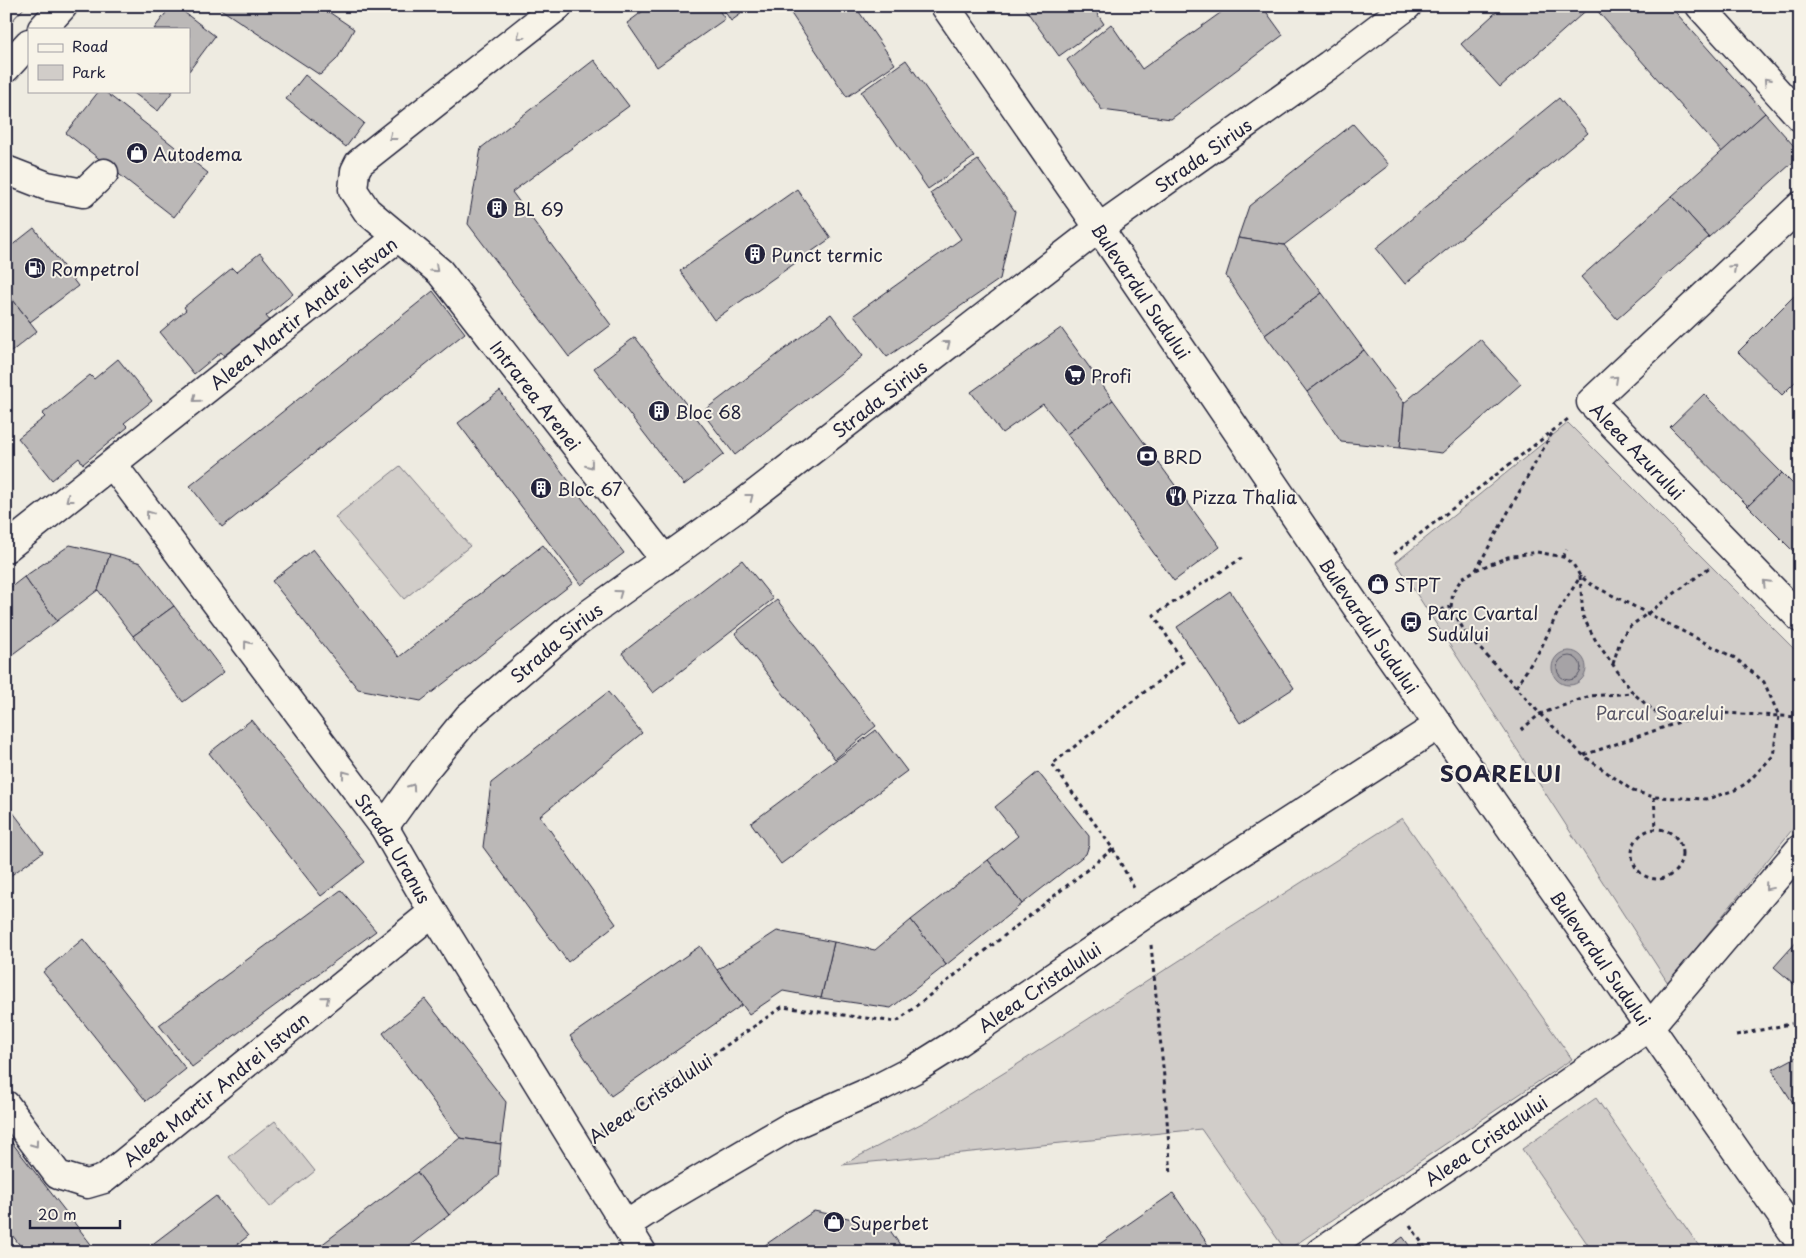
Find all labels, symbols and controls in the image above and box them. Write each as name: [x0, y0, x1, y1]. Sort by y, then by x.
legend: [28, 28, 190, 92]
one-way arrow: [517, 31, 526, 39]
text: Road: [72, 34, 108, 57]
text: Park: [72, 60, 106, 83]
one-way arrow: [1764, 77, 1773, 86]
street label: Strada Sirius: [1148, 111, 1257, 199]
one-way arrow: [389, 131, 398, 139]
place label: Autodema: [153, 140, 243, 167]
shop icon: Autodema: [125, 141, 149, 165]
place label: BL 69: [513, 195, 564, 222]
building icon: BL 69: [485, 196, 509, 220]
street label: Bulevardul Sudului: [1086, 217, 1198, 364]
street label: Aleea Martir Andrei Istvan: [203, 230, 402, 395]
place label: Punct termic: [771, 241, 883, 268]
building icon: Punct termic: [743, 242, 767, 266]
place label: Rompetrol: [51, 255, 140, 282]
fuel station icon: Rompetrol: [23, 256, 47, 280]
one-way arrow: [430, 263, 439, 272]
one-way arrow: [1728, 265, 1737, 274]
street label: Intrarea Arenei: [484, 334, 588, 456]
one-way arrow: [942, 340, 951, 349]
street label: Strada Sirius: [826, 353, 932, 444]
place label: Profi: [1091, 362, 1132, 389]
supermarket icon: Profi: [1063, 363, 1087, 387]
one-way arrow: [1609, 376, 1618, 385]
one-way arrow: [193, 393, 202, 401]
street label: Aleea Azurului: [1584, 396, 1691, 505]
place label: Bloc 68: [675, 398, 742, 425]
building icon: Bloc 68: [647, 399, 671, 423]
place label: BRD: [1163, 443, 1202, 470]
bank icon: BRD: [1135, 444, 1159, 468]
one-way arrow: [585, 459, 593, 468]
place label: Bloc 67: [557, 475, 622, 502]
building icon: Bloc 67: [529, 476, 553, 500]
place label: Pizza Thalia: [1192, 483, 1297, 510]
restaurant icon: Pizza Thalia: [1164, 484, 1188, 508]
one-way arrow: [66, 494, 75, 502]
one-way arrow: [744, 495, 753, 503]
one-way arrow: [147, 511, 155, 520]
street label: Bulevardul Sudului: [1313, 552, 1426, 699]
place label: STPT: [1394, 571, 1441, 598]
shop icon: STPT: [1366, 572, 1390, 596]
one-way arrow: [1763, 580, 1772, 589]
one-way arrow: [613, 590, 623, 599]
street label: Strada Sirius: [503, 595, 608, 689]
place label: Parc Cvartal Sudului: [1427, 599, 1538, 647]
bus stop icon: Parc Cvartal Sudului: [1399, 610, 1423, 634]
one-way arrow: [244, 640, 253, 650]
park label: Parcul Soarelui: [1596, 699, 1724, 726]
district label: SOARELUI: [1440, 756, 1562, 789]
one-way arrow: [342, 771, 350, 780]
one-way arrow: [406, 783, 415, 793]
street label: Strada Uranus: [349, 787, 439, 908]
one-way arrow: [1765, 881, 1774, 890]
street label: Bulevardul Sudului: [1545, 885, 1658, 1031]
street label: Aleea Cristalului: [972, 935, 1106, 1038]
one-way arrow: [320, 997, 329, 1005]
street label: Aleea Martir Andrei Istvan: [117, 1005, 314, 1172]
street label: Aleea Cristalului: [583, 1047, 717, 1149]
street label: Aleea Cristalului: [1419, 1088, 1553, 1192]
one-way arrow: [29, 1138, 38, 1148]
scale bar: [30, 1198, 120, 1230]
text: 20 m: [38, 1202, 77, 1225]
place label: Superbet: [850, 1209, 929, 1236]
shop icon: Superbet: [822, 1210, 846, 1234]

